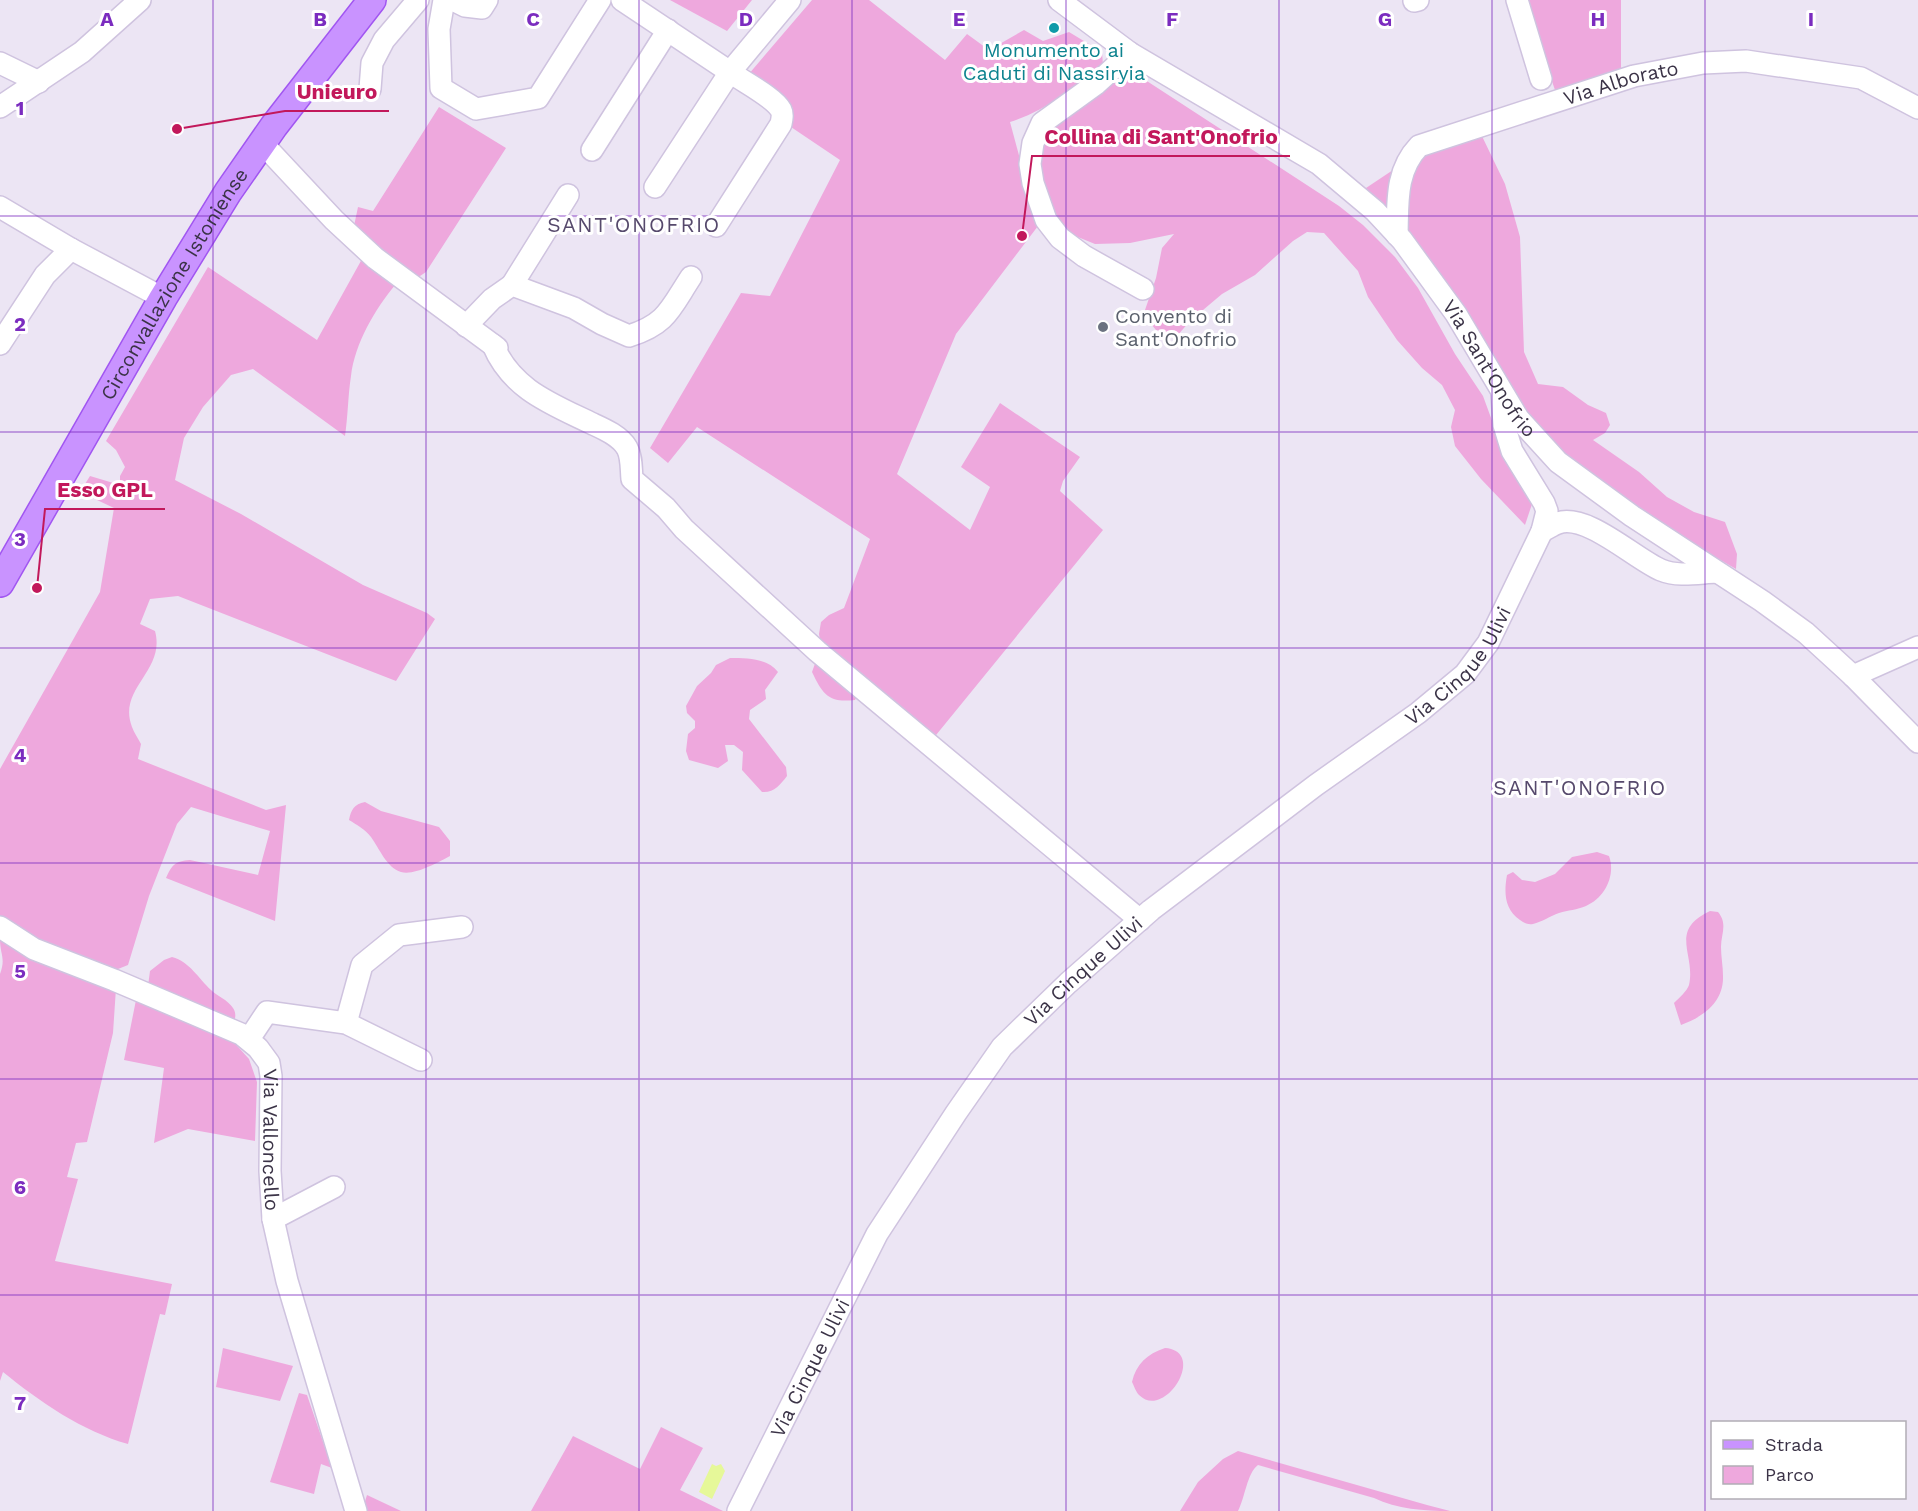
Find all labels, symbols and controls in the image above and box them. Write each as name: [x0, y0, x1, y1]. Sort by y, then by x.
text: A: [100, 7, 114, 31]
text: B: [313, 7, 327, 31]
text: C: [526, 7, 540, 31]
text: D: [739, 7, 753, 31]
text: E: [953, 7, 965, 31]
text: F: [1166, 7, 1178, 31]
text: G: [1378, 7, 1392, 31]
text: H: [1591, 7, 1605, 31]
text: I: [1808, 7, 1814, 31]
marker: Monumento ai Caduti di Nassiryia: [1047, 21, 1061, 35]
place label: Monumento ai Caduti di Nassiryia: [963, 38, 1145, 85]
street label: Via Alborato: [1560, 56, 1680, 110]
callout: Unieuro: [285, 72, 389, 111]
text: Unieuro: [297, 79, 377, 104]
text: 1: [16, 96, 24, 120]
callout: Collina di Sant'Onofrio: [1032, 117, 1290, 156]
text: Collina di Sant'Onofrio: [1044, 124, 1278, 149]
street label: Circonvallazione Istoniense: [95, 163, 253, 404]
district label: SANT'ONOFRIO: [547, 212, 721, 237]
street label: Via Sant'Onofrio: [1437, 295, 1541, 442]
place label: Convento di Sant'Onofrio: [1115, 304, 1237, 351]
text: 2: [14, 312, 26, 336]
marker: Convento di Sant'Onofrio: [1096, 320, 1110, 334]
callout: Esso GPL: [45, 470, 165, 509]
text: Esso GPL: [57, 477, 153, 502]
text: 3: [14, 527, 26, 551]
street label: Via Cinque Ulivi: [1400, 603, 1516, 730]
text: 4: [14, 743, 27, 767]
district label: SANT'ONOFRIO: [1493, 775, 1667, 800]
street label: Via Cinque Ulivi: [1019, 911, 1147, 1031]
text: 5: [14, 959, 26, 983]
street label: Via Valloncello: [258, 1067, 284, 1212]
text: 6: [14, 1175, 26, 1199]
street label: Via Cinque Ulivi: [765, 1295, 855, 1441]
text: 7: [14, 1391, 26, 1415]
legend: [1711, 1421, 1906, 1499]
text: Strada: [1765, 1434, 1823, 1455]
text: Parco: [1765, 1464, 1814, 1485]

